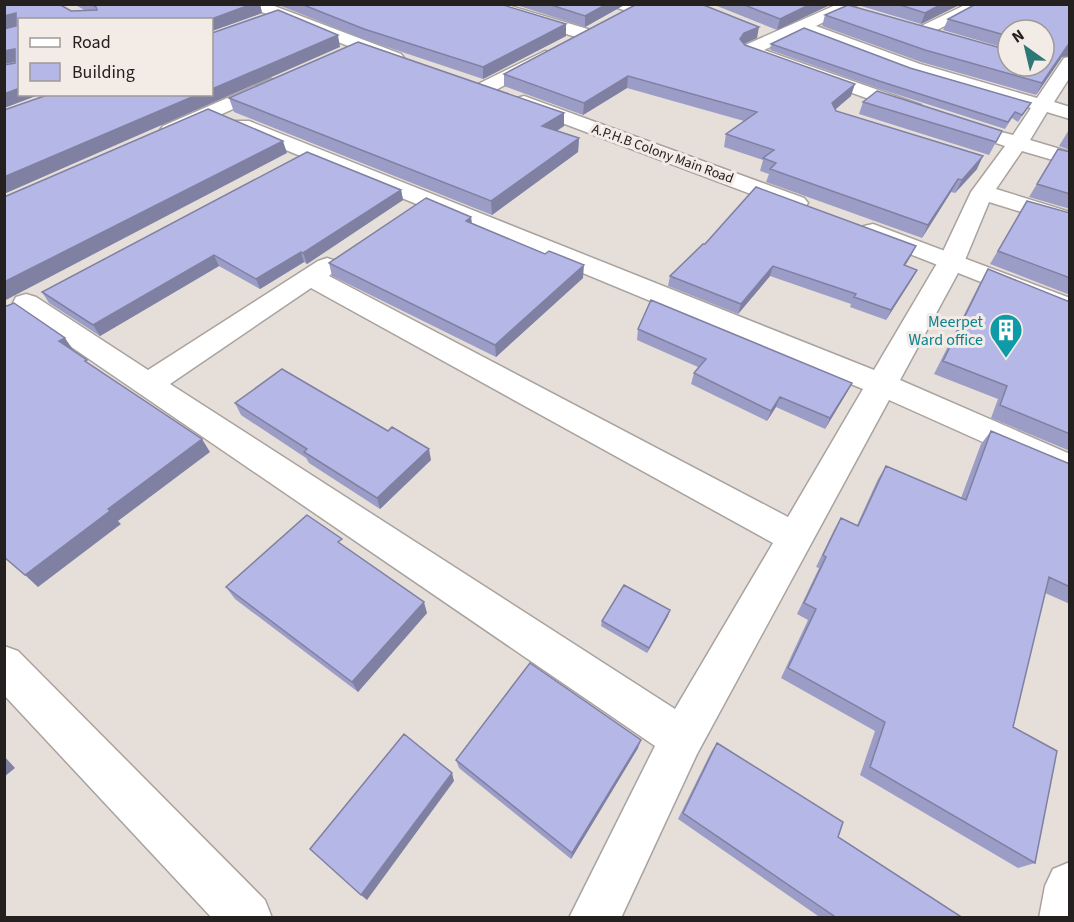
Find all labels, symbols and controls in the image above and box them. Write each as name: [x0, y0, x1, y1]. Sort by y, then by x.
legend: [18, 18, 213, 96]
north arrow: [996, 18, 1056, 78]
text: N: [1008, 24, 1029, 48]
text: Road: [72, 30, 111, 55]
text: Building: [72, 60, 135, 85]
street label: A.P.H.B Colony Main Road: [589, 119, 736, 189]
place label: Meerpet Ward office: [908, 311, 984, 351]
building icon: Meerpet Ward office: [988, 312, 1024, 359]

